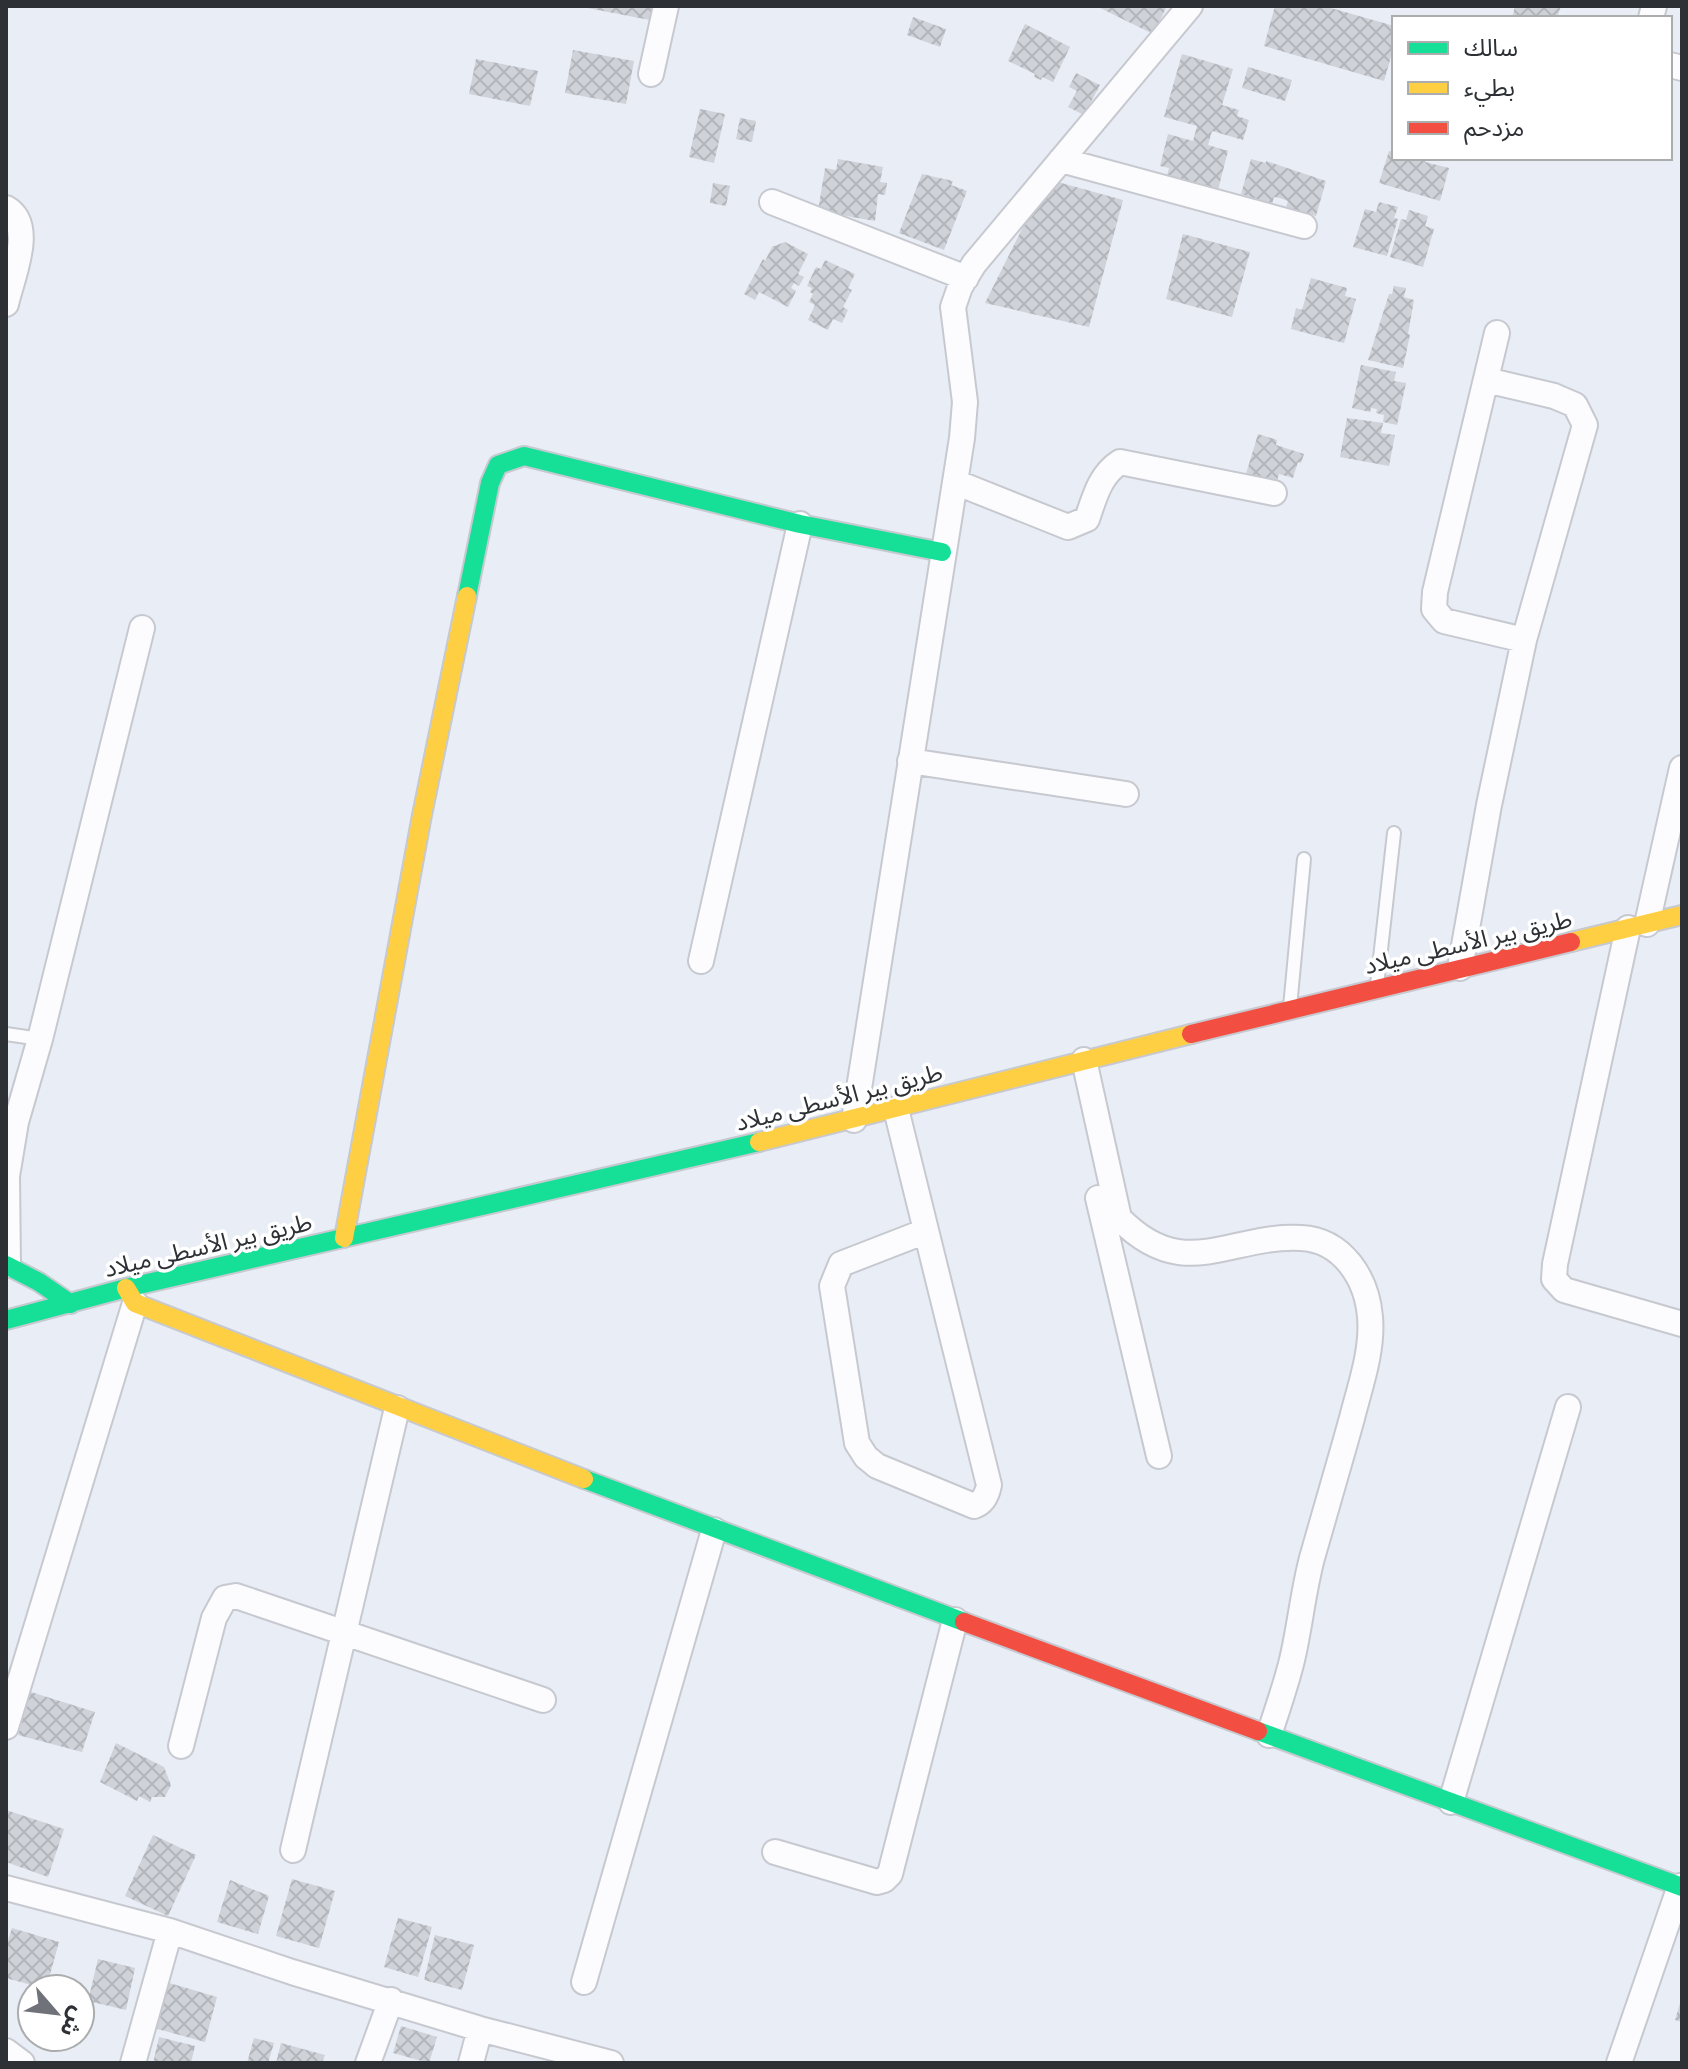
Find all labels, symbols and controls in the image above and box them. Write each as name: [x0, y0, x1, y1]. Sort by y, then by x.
legend: [1392, 16, 1672, 160]
text: سالك: [1464, 32, 1518, 63]
text: بطيء: [1464, 72, 1515, 107]
text: مزدحم: [1464, 112, 1524, 145]
street label: طريق بير الأسطى ميلاد: [1361, 903, 1575, 981]
street label: طريق بير الأسطى ميلاد: [732, 1056, 946, 1138]
street label: طريق بير الأسطى ميلاد: [101, 1206, 315, 1284]
north arrow: [16, 1973, 96, 2053]
text: ش: [54, 2003, 93, 2042]

